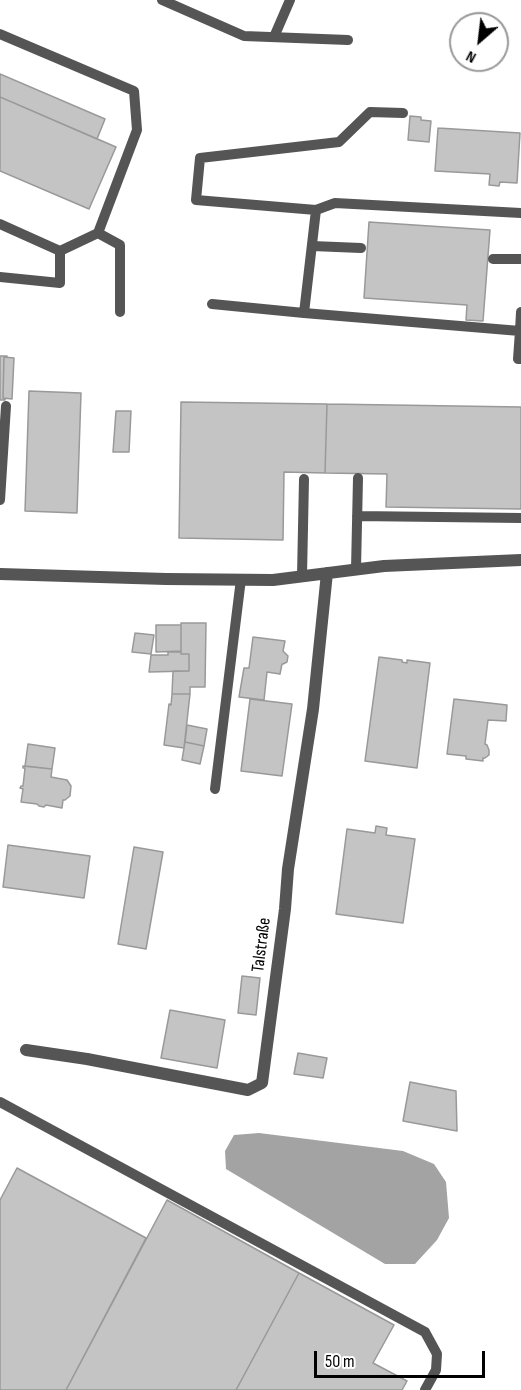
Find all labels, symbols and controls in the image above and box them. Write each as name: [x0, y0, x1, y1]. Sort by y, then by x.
north arrow: [449, 12, 509, 72]
text: N: [463, 46, 479, 67]
street label: Talstraße: [248, 916, 276, 974]
scale bar: [317, 1339, 488, 1377]
text: 50 m: [325, 1351, 355, 1372]

